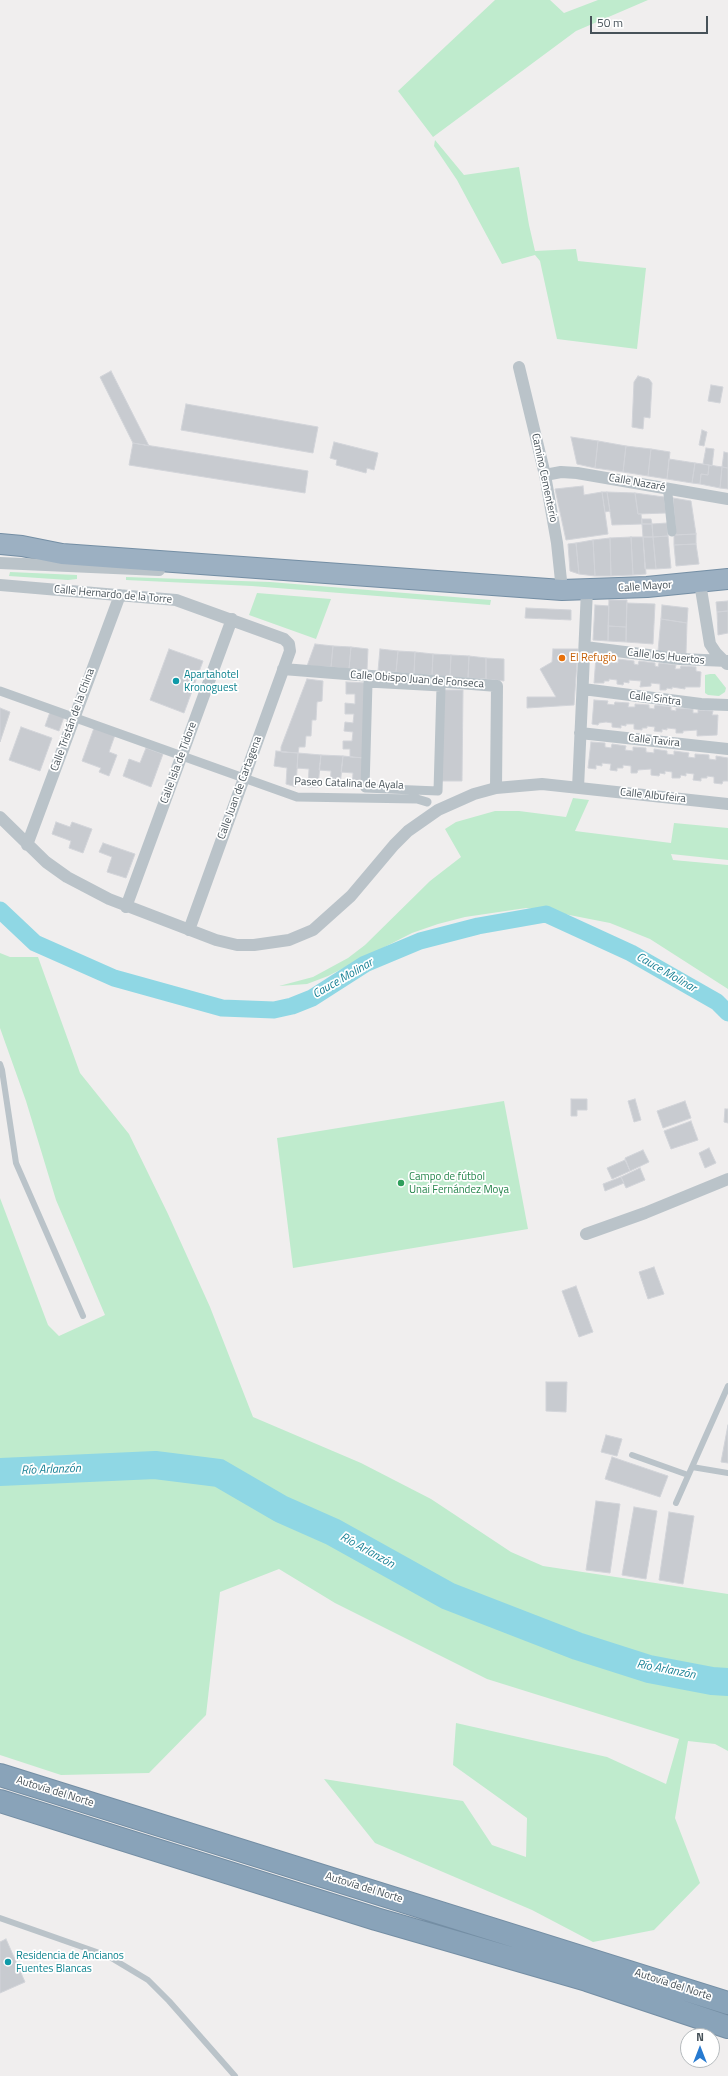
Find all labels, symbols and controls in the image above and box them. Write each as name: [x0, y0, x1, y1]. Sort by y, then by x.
scale bar: [592, 8, 710, 34]
text: 50 m: [597, 13, 623, 32]
street label: Camino Cementerio: [528, 432, 560, 524]
street label: Calle Nazaré: [608, 472, 666, 494]
street label: Calle Mayor: [618, 579, 672, 595]
street label: Calle Hernardo de la Torre: [53, 583, 173, 607]
street label: Calle los Huertos: [627, 646, 705, 668]
place label: El Refugio: [570, 651, 617, 665]
marker: El Refugio: [557, 653, 567, 663]
street label: Calle Tristán de la China: [48, 667, 98, 773]
place label: Apartahotel Kronoguest: [184, 668, 239, 694]
street label: Calle Obispo Juan de Fonseca: [350, 669, 484, 691]
marker: Apartahotel Kronoguest: [171, 676, 181, 686]
street label: Calle Sintra: [628, 689, 682, 709]
street label: Calle Isla de Tidore: [158, 720, 200, 806]
street label: Calle Tavira: [628, 732, 680, 750]
street label: Calle Juan de Cartagena: [215, 735, 265, 841]
street label: Paseo Catalina de Ayala: [294, 775, 404, 793]
street label: Calle Albufeira: [619, 786, 687, 806]
water label: Cauce Molinar: [633, 950, 699, 996]
water label: Cauce Molinar: [310, 956, 376, 1002]
place label: Campo de fútbol Unai Fernández Moya: [409, 1170, 509, 1196]
marker: Campo de fútbol Unai Fernández Moya: [396, 1178, 406, 1188]
water label: Río Arlanzón: [21, 1462, 81, 1478]
water label: Río Arlanzón: [337, 1530, 397, 1572]
water label: Río Arlanzón: [635, 1657, 697, 1683]
street label: Autovía del Norte: [15, 1774, 95, 1810]
street label: Autovía del Norte: [324, 1870, 404, 1906]
place label: Residencia de Ancianos Fuentes Blancas: [16, 1949, 124, 1975]
marker: Residencia de Ancianos Fuentes Blancas: [3, 1957, 13, 1967]
street label: Autovía del Norte: [633, 1966, 713, 2004]
north arrow: [680, 2028, 720, 2068]
text: N: [696, 2029, 704, 2045]

